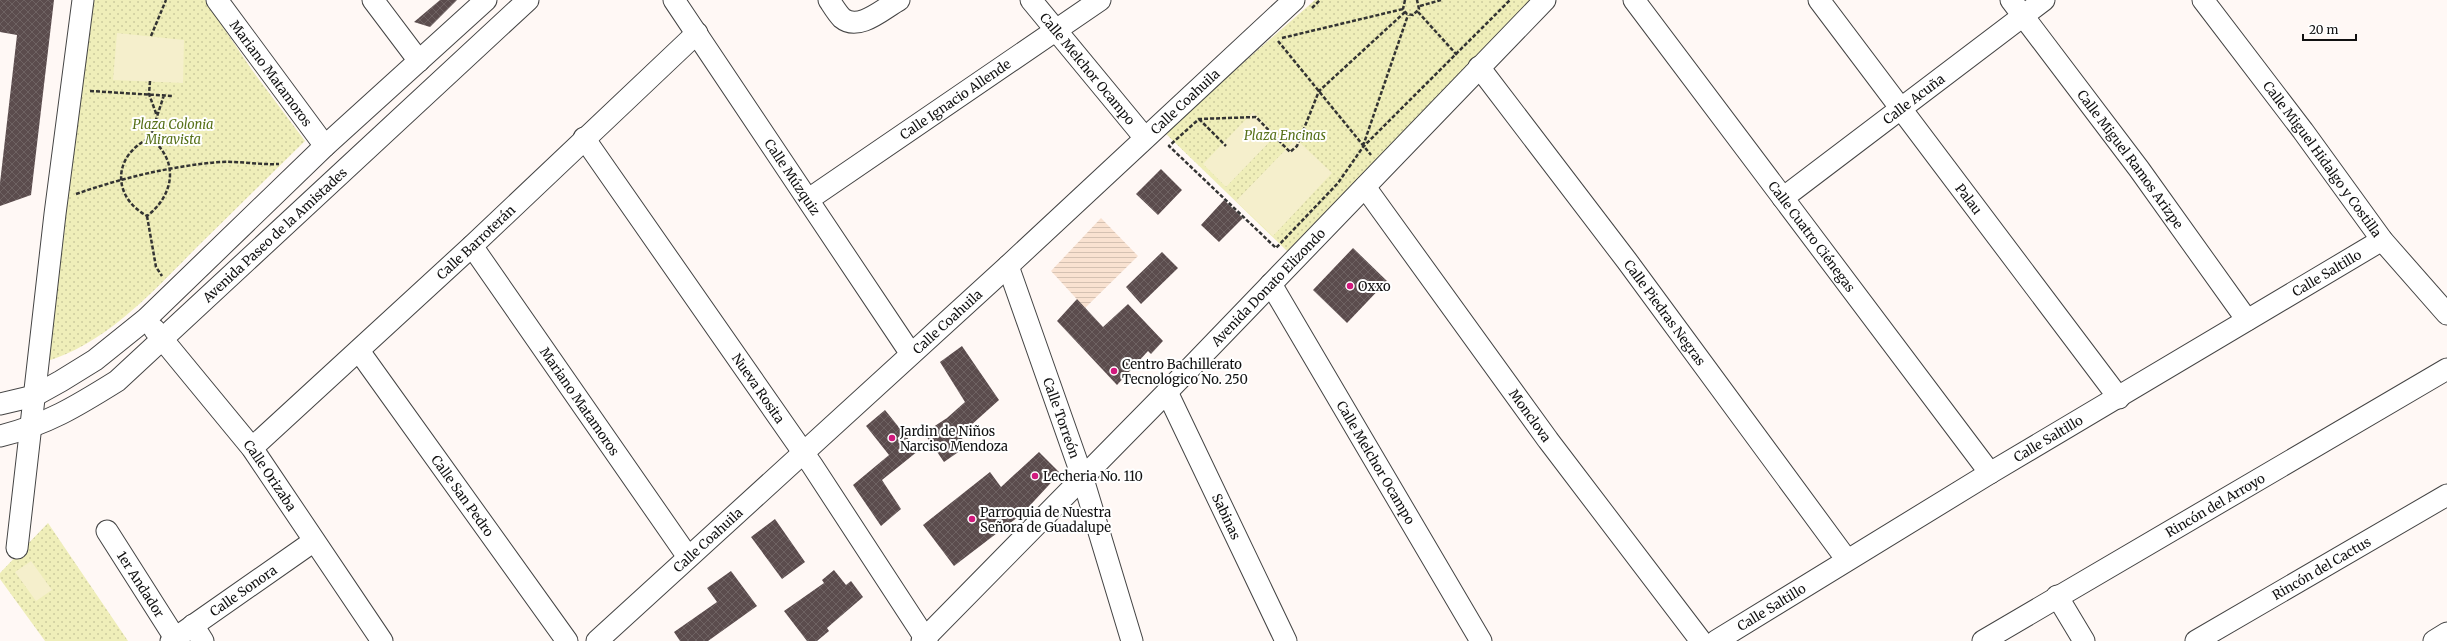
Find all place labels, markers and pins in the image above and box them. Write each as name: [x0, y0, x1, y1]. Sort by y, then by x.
place label: Oxxo: [1358, 278, 1391, 295]
marker: Oxxo: [1345, 281, 1355, 291]
place label: Centro Bachillerato Tecnologico No. 250: [1122, 356, 1248, 388]
marker: Centro Bachillerato Tecnologico No. 250: [1109, 366, 1119, 376]
place label: Jardin de Niños Narciso Mendoza: [899, 423, 1008, 455]
marker: Jardin de Niños Narciso Mendoza: [887, 433, 897, 443]
place label: Lecheria No. 110: [1043, 468, 1143, 485]
marker: Lecheria No. 110: [1030, 471, 1040, 481]
place label: Parroquia de Nuestra Señora de Guadalupe: [980, 504, 1111, 536]
marker: Parroquia de Nuestra Señora de Guadalupe: [967, 514, 977, 524]

